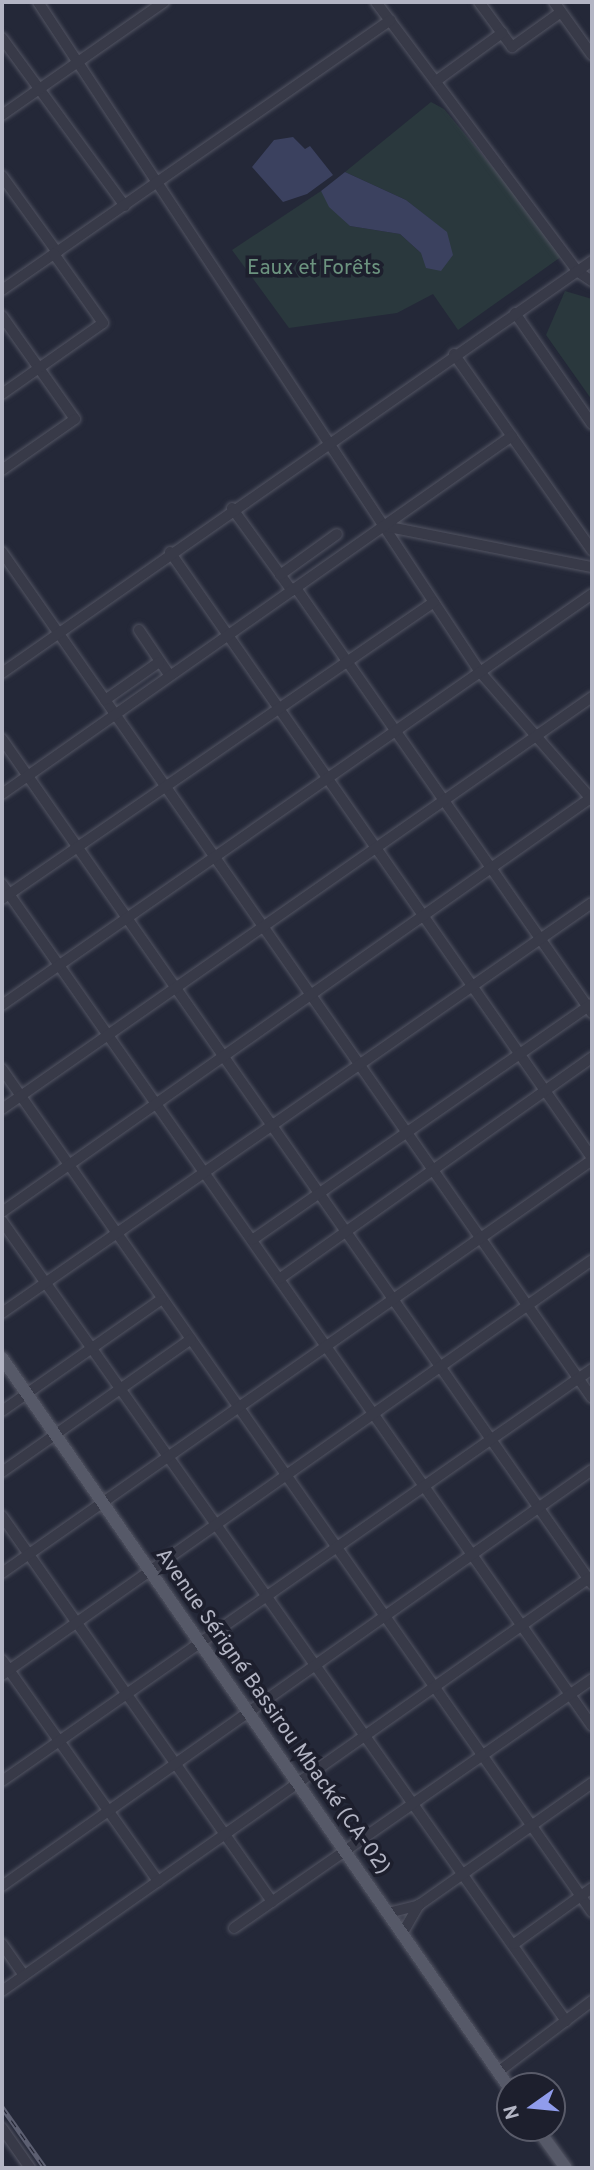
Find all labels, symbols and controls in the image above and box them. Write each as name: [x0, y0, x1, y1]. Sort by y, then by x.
park label: Eaux et Forêts: [247, 256, 381, 282]
street label: Avenue Sérigné Bassirou Mbacké (CA-02): [149, 1544, 395, 1880]
north arrow: [496, 2072, 566, 2142]
text: N: [499, 2102, 526, 2122]

